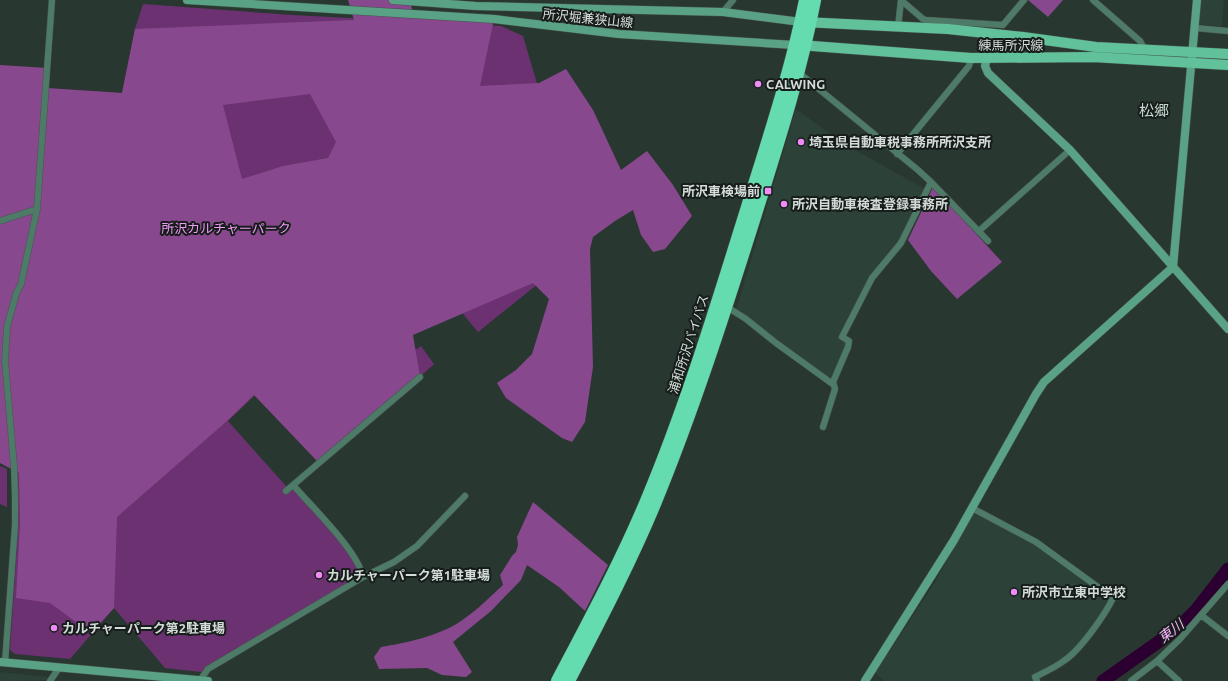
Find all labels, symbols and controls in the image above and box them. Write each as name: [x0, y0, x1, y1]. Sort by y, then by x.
street label: 所沢堀兼狭山線: [542, 6, 634, 30]
street label: 練馬所沢線: [978, 38, 1044, 52]
place label: CALWING: [766, 77, 825, 91]
marker: CALWING: [753, 79, 763, 89]
district label: 松郷: [1139, 102, 1169, 119]
place label: 埼玉県自動車税事務所所沢支所: [809, 135, 991, 149]
marker: 埼玉県自動車税事務所所沢支所: [796, 137, 806, 147]
place label: 所沢車検場前: [682, 184, 760, 198]
marker: 所沢車検場前: [763, 186, 773, 196]
place label: 所沢自動車検査登録事務所: [792, 197, 948, 211]
marker: 所沢自動車検査登録事務所: [779, 199, 789, 209]
park label: 所沢カルチャーパーク: [161, 221, 291, 235]
street label: 浦和所沢バイパス: [665, 293, 711, 395]
place label: カルチャーパーク第1駐車場: [327, 568, 490, 582]
marker: カルチャーパーク第1駐車場: [314, 570, 324, 580]
place label: 所沢市立東中学校: [1022, 585, 1126, 599]
marker: 所沢市立東中学校: [1009, 587, 1019, 597]
water label: 東川: [1155, 615, 1189, 646]
place label: カルチャーパーク第2駐車場: [62, 621, 225, 635]
marker: カルチャーパーク第2駐車場: [49, 623, 59, 633]

